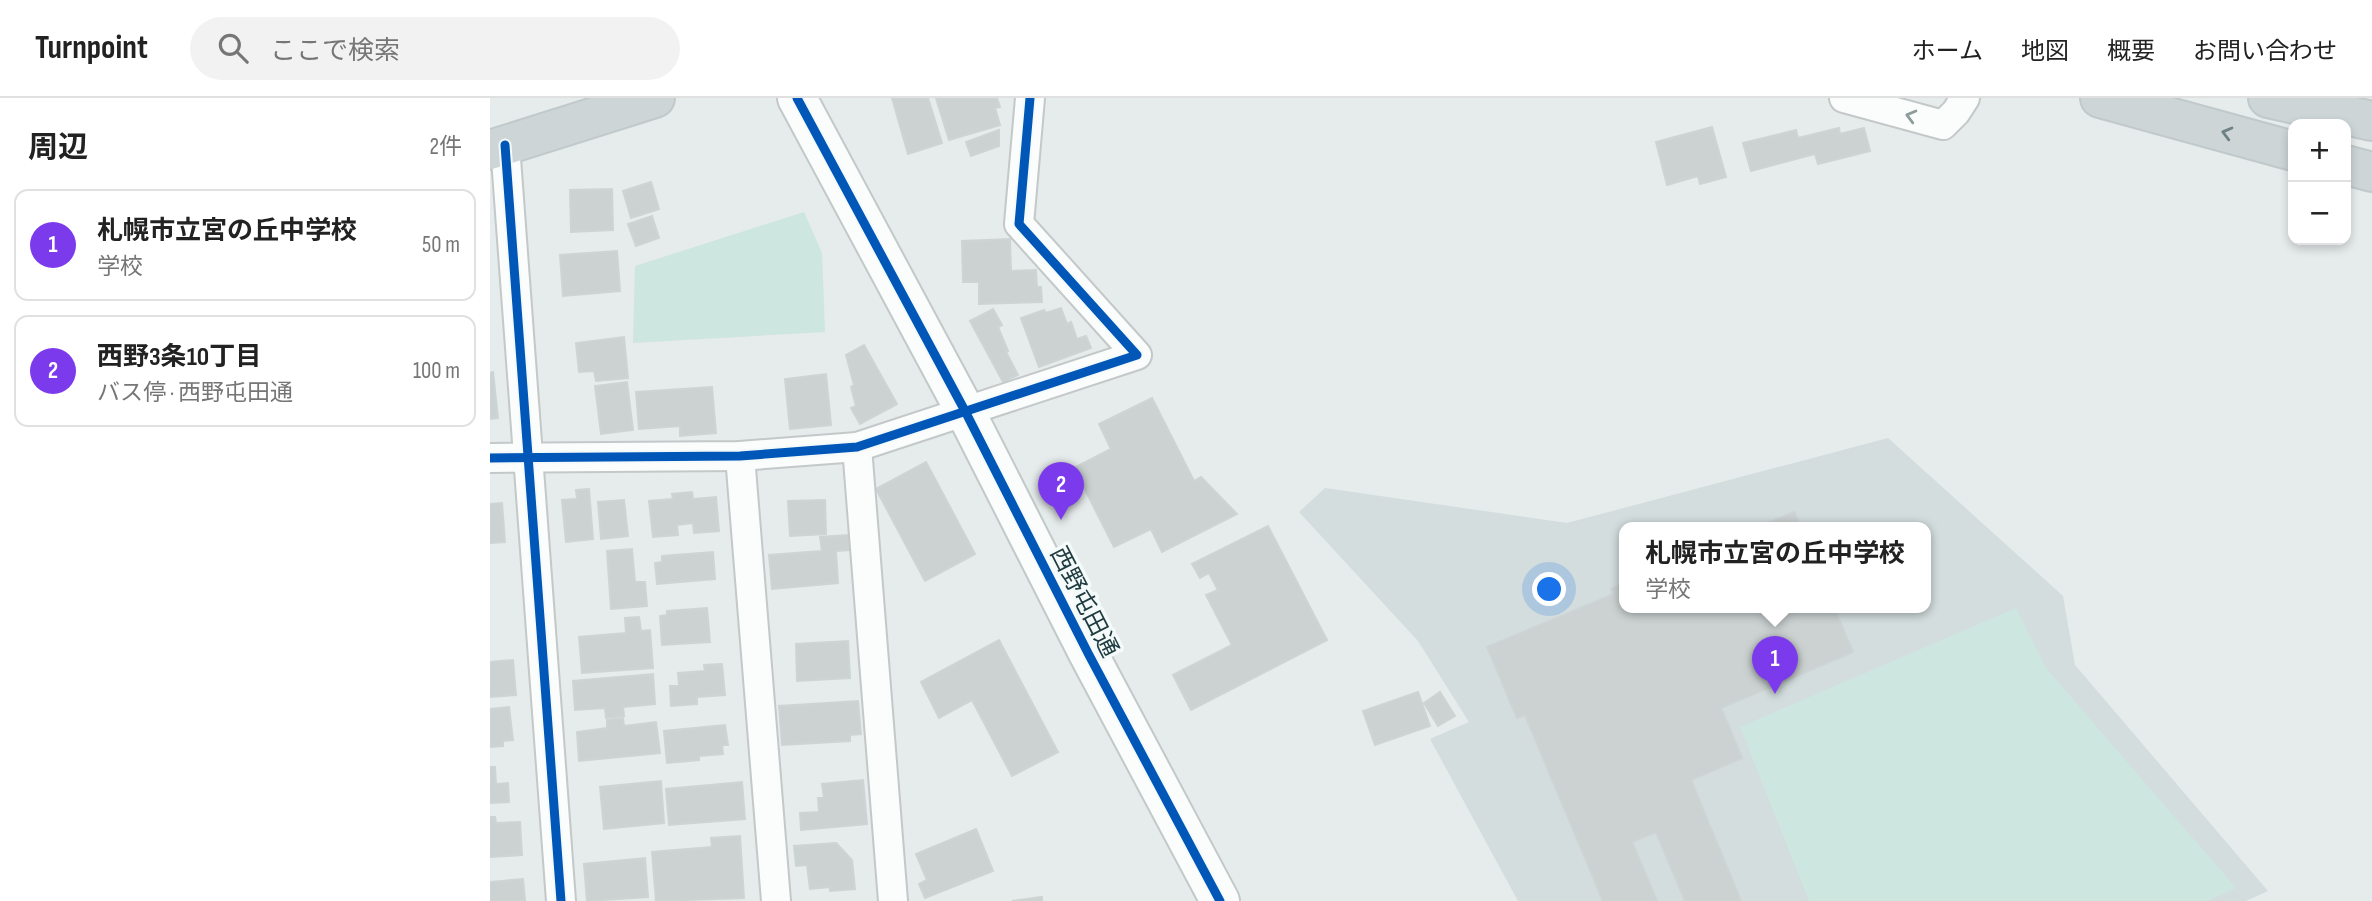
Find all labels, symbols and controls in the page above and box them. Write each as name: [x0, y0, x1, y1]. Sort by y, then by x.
search box: [190, 17, 680, 80]
text: Turnpoint: [35, 28, 148, 68]
icon: search: [214, 29, 252, 67]
text: ここで検索: [270, 36, 400, 67]
text: ホーム: [1912, 37, 1983, 66]
text: 地図: [2021, 37, 2069, 66]
text: 概要: [2107, 37, 2155, 66]
text: お問い合わせ: [2193, 37, 2337, 66]
one-way arrow: [1905, 110, 1917, 124]
map controls: [2288, 119, 2351, 245]
button: +: [2288, 119, 2351, 182]
one-way arrow: [2222, 127, 2234, 142]
text: 周辺: [28, 130, 88, 166]
text: 2件: [430, 133, 462, 161]
button: −: [2288, 182, 2351, 245]
text: 札幌市立宮の丘中学校: [97, 216, 357, 247]
text: 1: [48, 231, 58, 259]
text: 50 m: [422, 231, 460, 259]
text: 学校: [97, 253, 143, 281]
text: 西野3条10丁目: [97, 342, 261, 373]
text: 2: [48, 357, 58, 385]
text: 100 m: [413, 357, 460, 385]
text: バス停 · 西野屯田通: [97, 379, 293, 407]
pin: 2: [1038, 462, 1084, 520]
popup: [1619, 522, 1931, 613]
text: 札幌市立宮の丘中学校: [1645, 539, 1905, 570]
street label: 西野屯田通: [1044, 542, 1124, 662]
your location: [1532, 572, 1566, 606]
text: 学校: [1645, 576, 1691, 604]
pin: 1: [1752, 636, 1798, 694]

